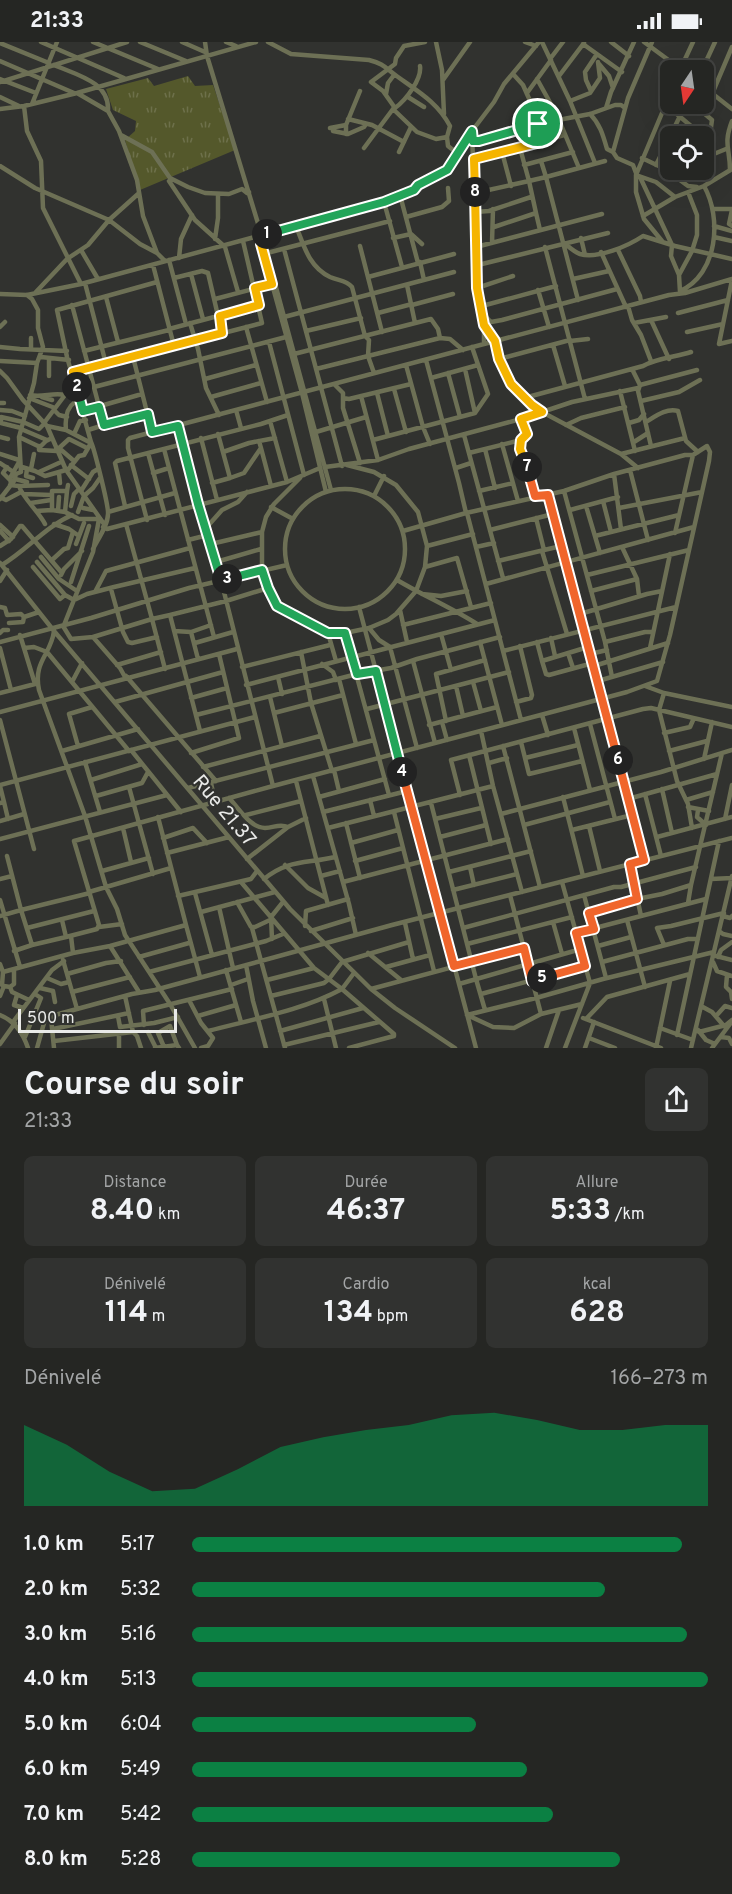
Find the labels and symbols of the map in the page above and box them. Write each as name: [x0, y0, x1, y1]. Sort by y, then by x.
north arrow: [660, 60, 714, 114]
pin: [512, 98, 563, 149]
pin: 8: [460, 177, 490, 207]
pin: 1: [252, 219, 282, 249]
pin: 2: [62, 372, 92, 402]
pin: 7: [512, 452, 542, 482]
pin: 3: [212, 564, 242, 594]
pin: 6: [603, 745, 633, 775]
pin: 4: [387, 757, 417, 787]
street label: Rue 21.37: [186, 770, 261, 853]
pin: 5: [527, 963, 557, 993]
scale bar: [18, 1006, 177, 1034]

